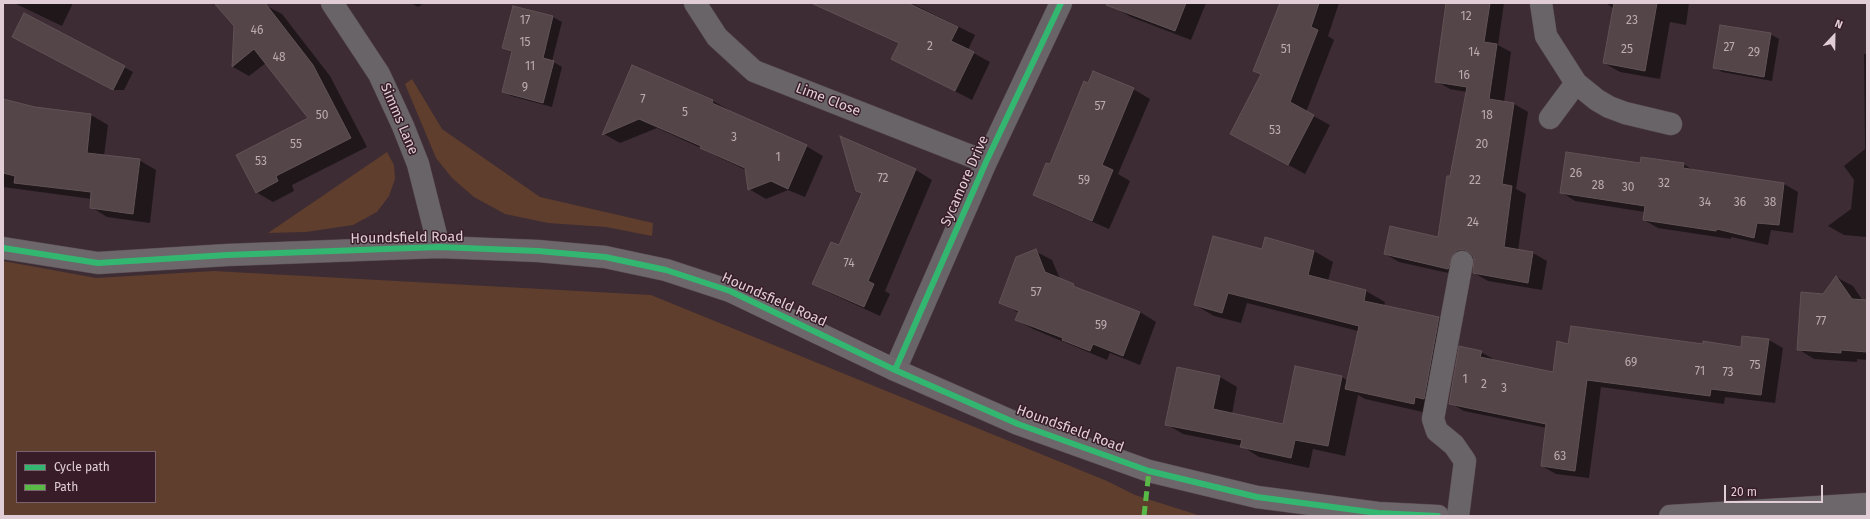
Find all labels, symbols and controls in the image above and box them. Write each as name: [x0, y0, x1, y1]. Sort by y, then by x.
house number: 12: [1460, 10, 1472, 24]
house number: 17: [520, 14, 530, 28]
house number: 23: [1626, 14, 1638, 28]
north arrow: [1814, 16, 1854, 56]
text: N: [1833, 17, 1844, 32]
house number: 46: [251, 24, 263, 38]
house number: 15: [519, 36, 531, 50]
house number: 2: [927, 40, 933, 54]
house number: 27: [1723, 41, 1735, 55]
house number: 51: [1281, 43, 1291, 57]
house number: 25: [1621, 43, 1633, 57]
house number: 14: [1468, 46, 1480, 60]
house number: 29: [1748, 46, 1760, 60]
house number: 48: [273, 51, 285, 65]
house number: 11: [525, 60, 535, 74]
house number: 16: [1458, 69, 1470, 83]
street label: Lime Close: [793, 80, 863, 120]
street label: Simms Lane: [376, 81, 422, 157]
house number: 9: [522, 81, 528, 95]
house number: 7: [640, 93, 646, 107]
house number: 57: [1094, 100, 1106, 114]
house number: 5: [682, 106, 688, 120]
house number: 50: [316, 109, 328, 123]
house number: 18: [1481, 109, 1493, 123]
house number: 53: [1269, 124, 1281, 138]
house number: 3: [731, 131, 737, 145]
street label: Sycamore Drive: [937, 133, 993, 229]
house number: 55: [290, 138, 302, 152]
house number: 20: [1476, 138, 1488, 152]
house number: 1: [775, 151, 781, 165]
house number: 53: [255, 155, 267, 169]
house number: 26: [1570, 167, 1582, 181]
house number: 72: [877, 172, 889, 186]
house number: 59: [1078, 174, 1090, 188]
house number: 22: [1469, 174, 1481, 188]
house number: 32: [1658, 177, 1670, 191]
house number: 28: [1592, 179, 1604, 193]
house number: 30: [1622, 181, 1634, 195]
house number: 34: [1699, 196, 1711, 210]
house number: 36: [1734, 196, 1746, 210]
house number: 38: [1764, 196, 1776, 210]
house number: 24: [1467, 216, 1479, 230]
street label: Houndsfield Road: [350, 229, 464, 247]
house number: 74: [843, 257, 855, 271]
street label: Houndsfield Road: [719, 269, 829, 331]
house number: 57: [1030, 286, 1042, 300]
house number: 77: [1816, 315, 1826, 329]
house number: 59: [1095, 319, 1107, 333]
house number: 69: [1625, 356, 1637, 370]
house number: 75: [1749, 359, 1761, 373]
house number: 71: [1695, 365, 1705, 379]
house number: 73: [1722, 366, 1734, 380]
house number: 1: [1462, 373, 1468, 387]
house number: 2: [1481, 378, 1487, 392]
house number: 3: [1501, 382, 1507, 396]
street label: Houndsfield Road: [1014, 402, 1126, 456]
house number: 63: [1554, 450, 1566, 464]
legend: [16, 451, 156, 503]
text: Cycle path: [54, 460, 110, 474]
scale bar: [1726, 477, 1825, 503]
text: Path: [54, 480, 78, 494]
text: 20 m: [1731, 485, 1757, 499]

